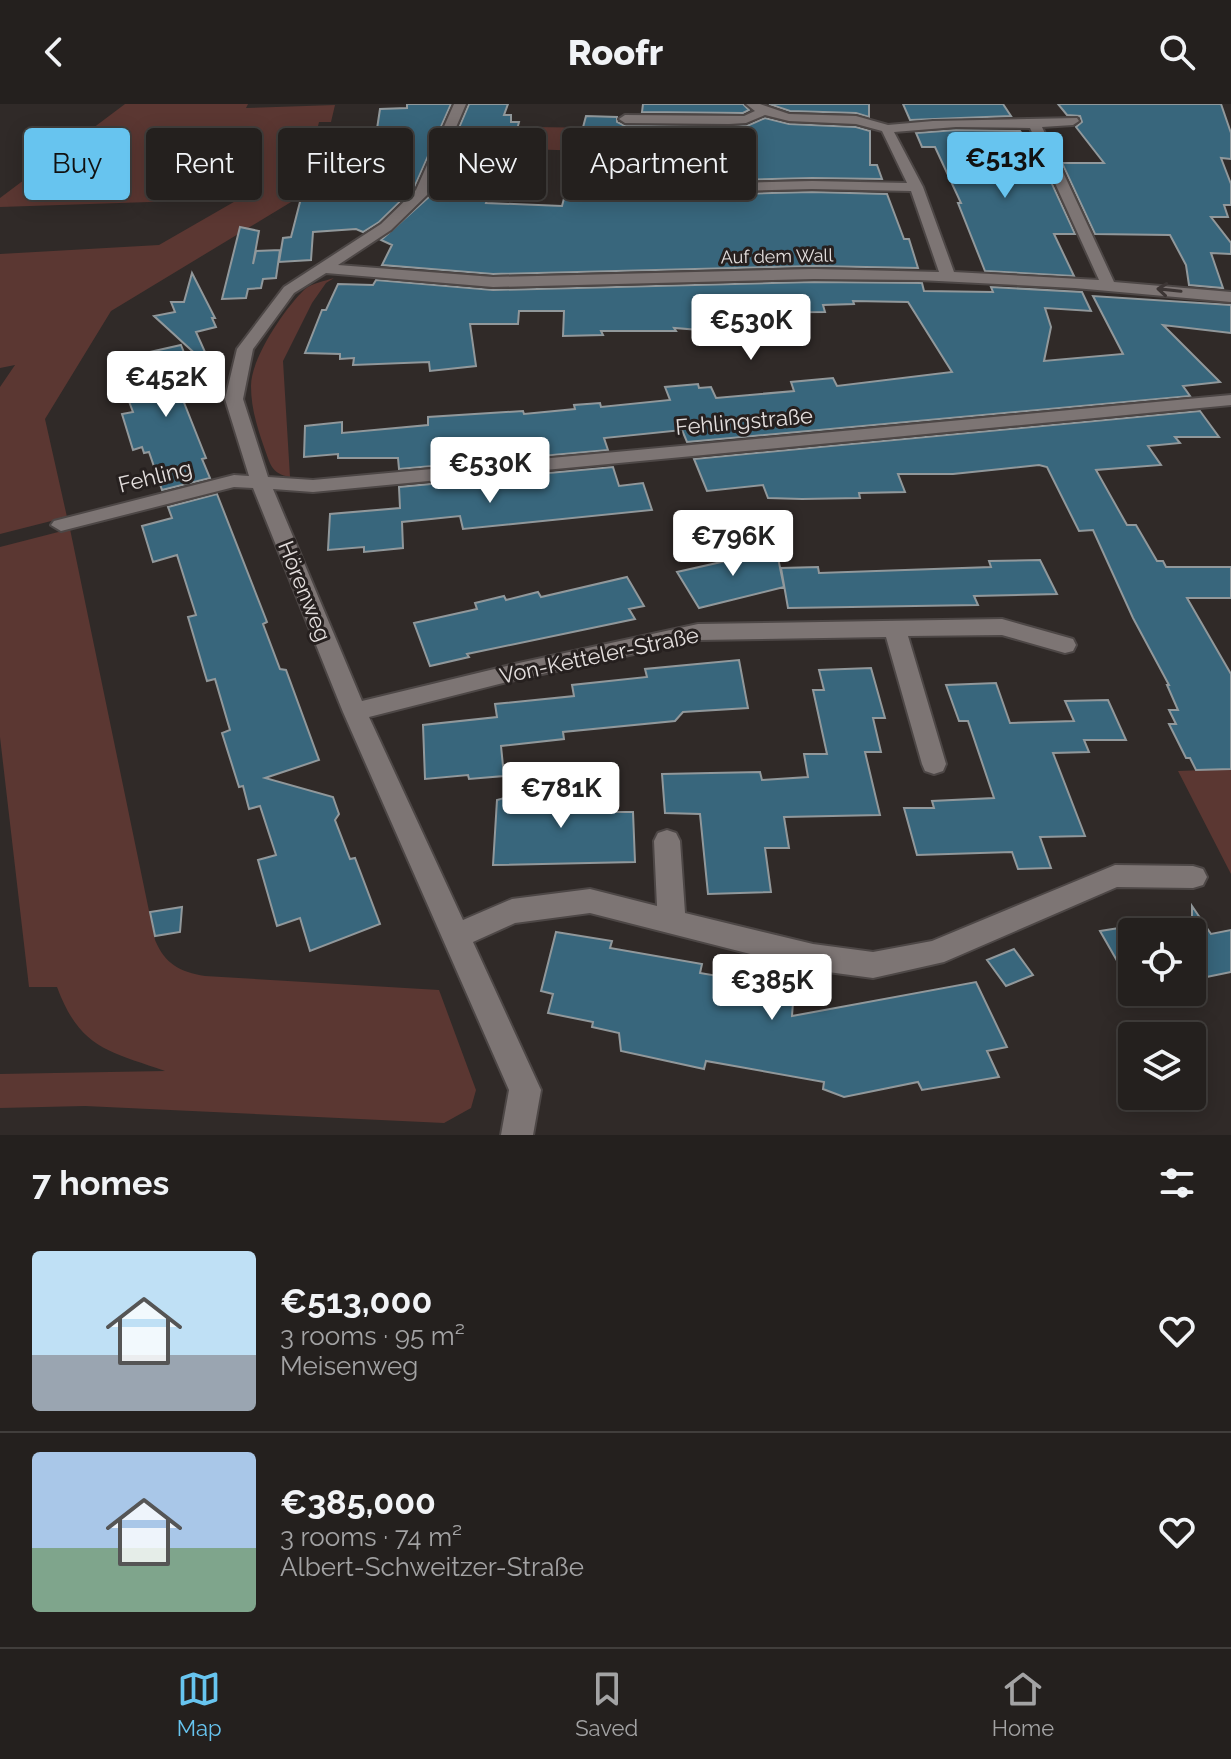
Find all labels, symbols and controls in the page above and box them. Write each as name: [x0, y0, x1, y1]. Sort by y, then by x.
icon: back: [32, 30, 76, 74]
icon: search: [1155, 30, 1199, 74]
text: Roofr: [568, 31, 663, 73]
chip: Buy: [24, 128, 130, 200]
chip: Rent: [146, 128, 262, 200]
chip: Filters: [278, 128, 413, 200]
chip: New: [429, 128, 546, 200]
chip: Apartment: [562, 128, 756, 200]
pin: €513K: [949, 132, 1061, 200]
text: €513K: [965, 143, 1045, 173]
street label: Auf dem Wall: [721, 245, 834, 267]
one-way arrow: [1156, 283, 1183, 298]
pin: €530K: [695, 294, 807, 362]
text: €530K: [709, 305, 793, 335]
pin: €452K: [110, 351, 222, 419]
text: €452K: [125, 362, 207, 392]
street label: Fehlingstraße: [674, 402, 814, 440]
pin: €530K: [434, 437, 546, 505]
text: €530K: [448, 448, 532, 478]
street label: Fehling: [115, 454, 195, 498]
pin: €796K: [677, 510, 789, 578]
text: €796K: [691, 521, 775, 551]
street label: Hörenweg: [273, 537, 337, 645]
street label: Von-Ketteler-Straße: [497, 621, 701, 689]
pin: €781K: [505, 762, 617, 830]
text: €781K: [520, 773, 602, 803]
map controls: [1118, 918, 1206, 1110]
button: locate: [1118, 918, 1206, 1006]
pin: €385K: [716, 954, 828, 1022]
text: €385K: [731, 965, 813, 995]
button: layers: [1118, 1022, 1206, 1110]
icon: filters: [1155, 1161, 1199, 1205]
text: 7 homes: [32, 1163, 169, 1203]
text: €513,000: [280, 1281, 432, 1321]
icon: home: [96, 1283, 192, 1379]
icon: heart: [1155, 1309, 1199, 1353]
text: 3 rooms · 95 m²: [280, 1321, 465, 1351]
text: Meisenweg: [280, 1351, 418, 1381]
text: €385,000: [280, 1482, 436, 1522]
icon: home: [96, 1484, 192, 1580]
icon: heart: [1155, 1510, 1199, 1554]
text: 3 rooms · 74 m²: [280, 1522, 462, 1552]
text: Albert-Schweitzer-Straße: [280, 1552, 584, 1582]
tab: Map: [177, 1667, 222, 1741]
tab: Saved: [575, 1667, 638, 1741]
tab: Home: [992, 1667, 1054, 1741]

